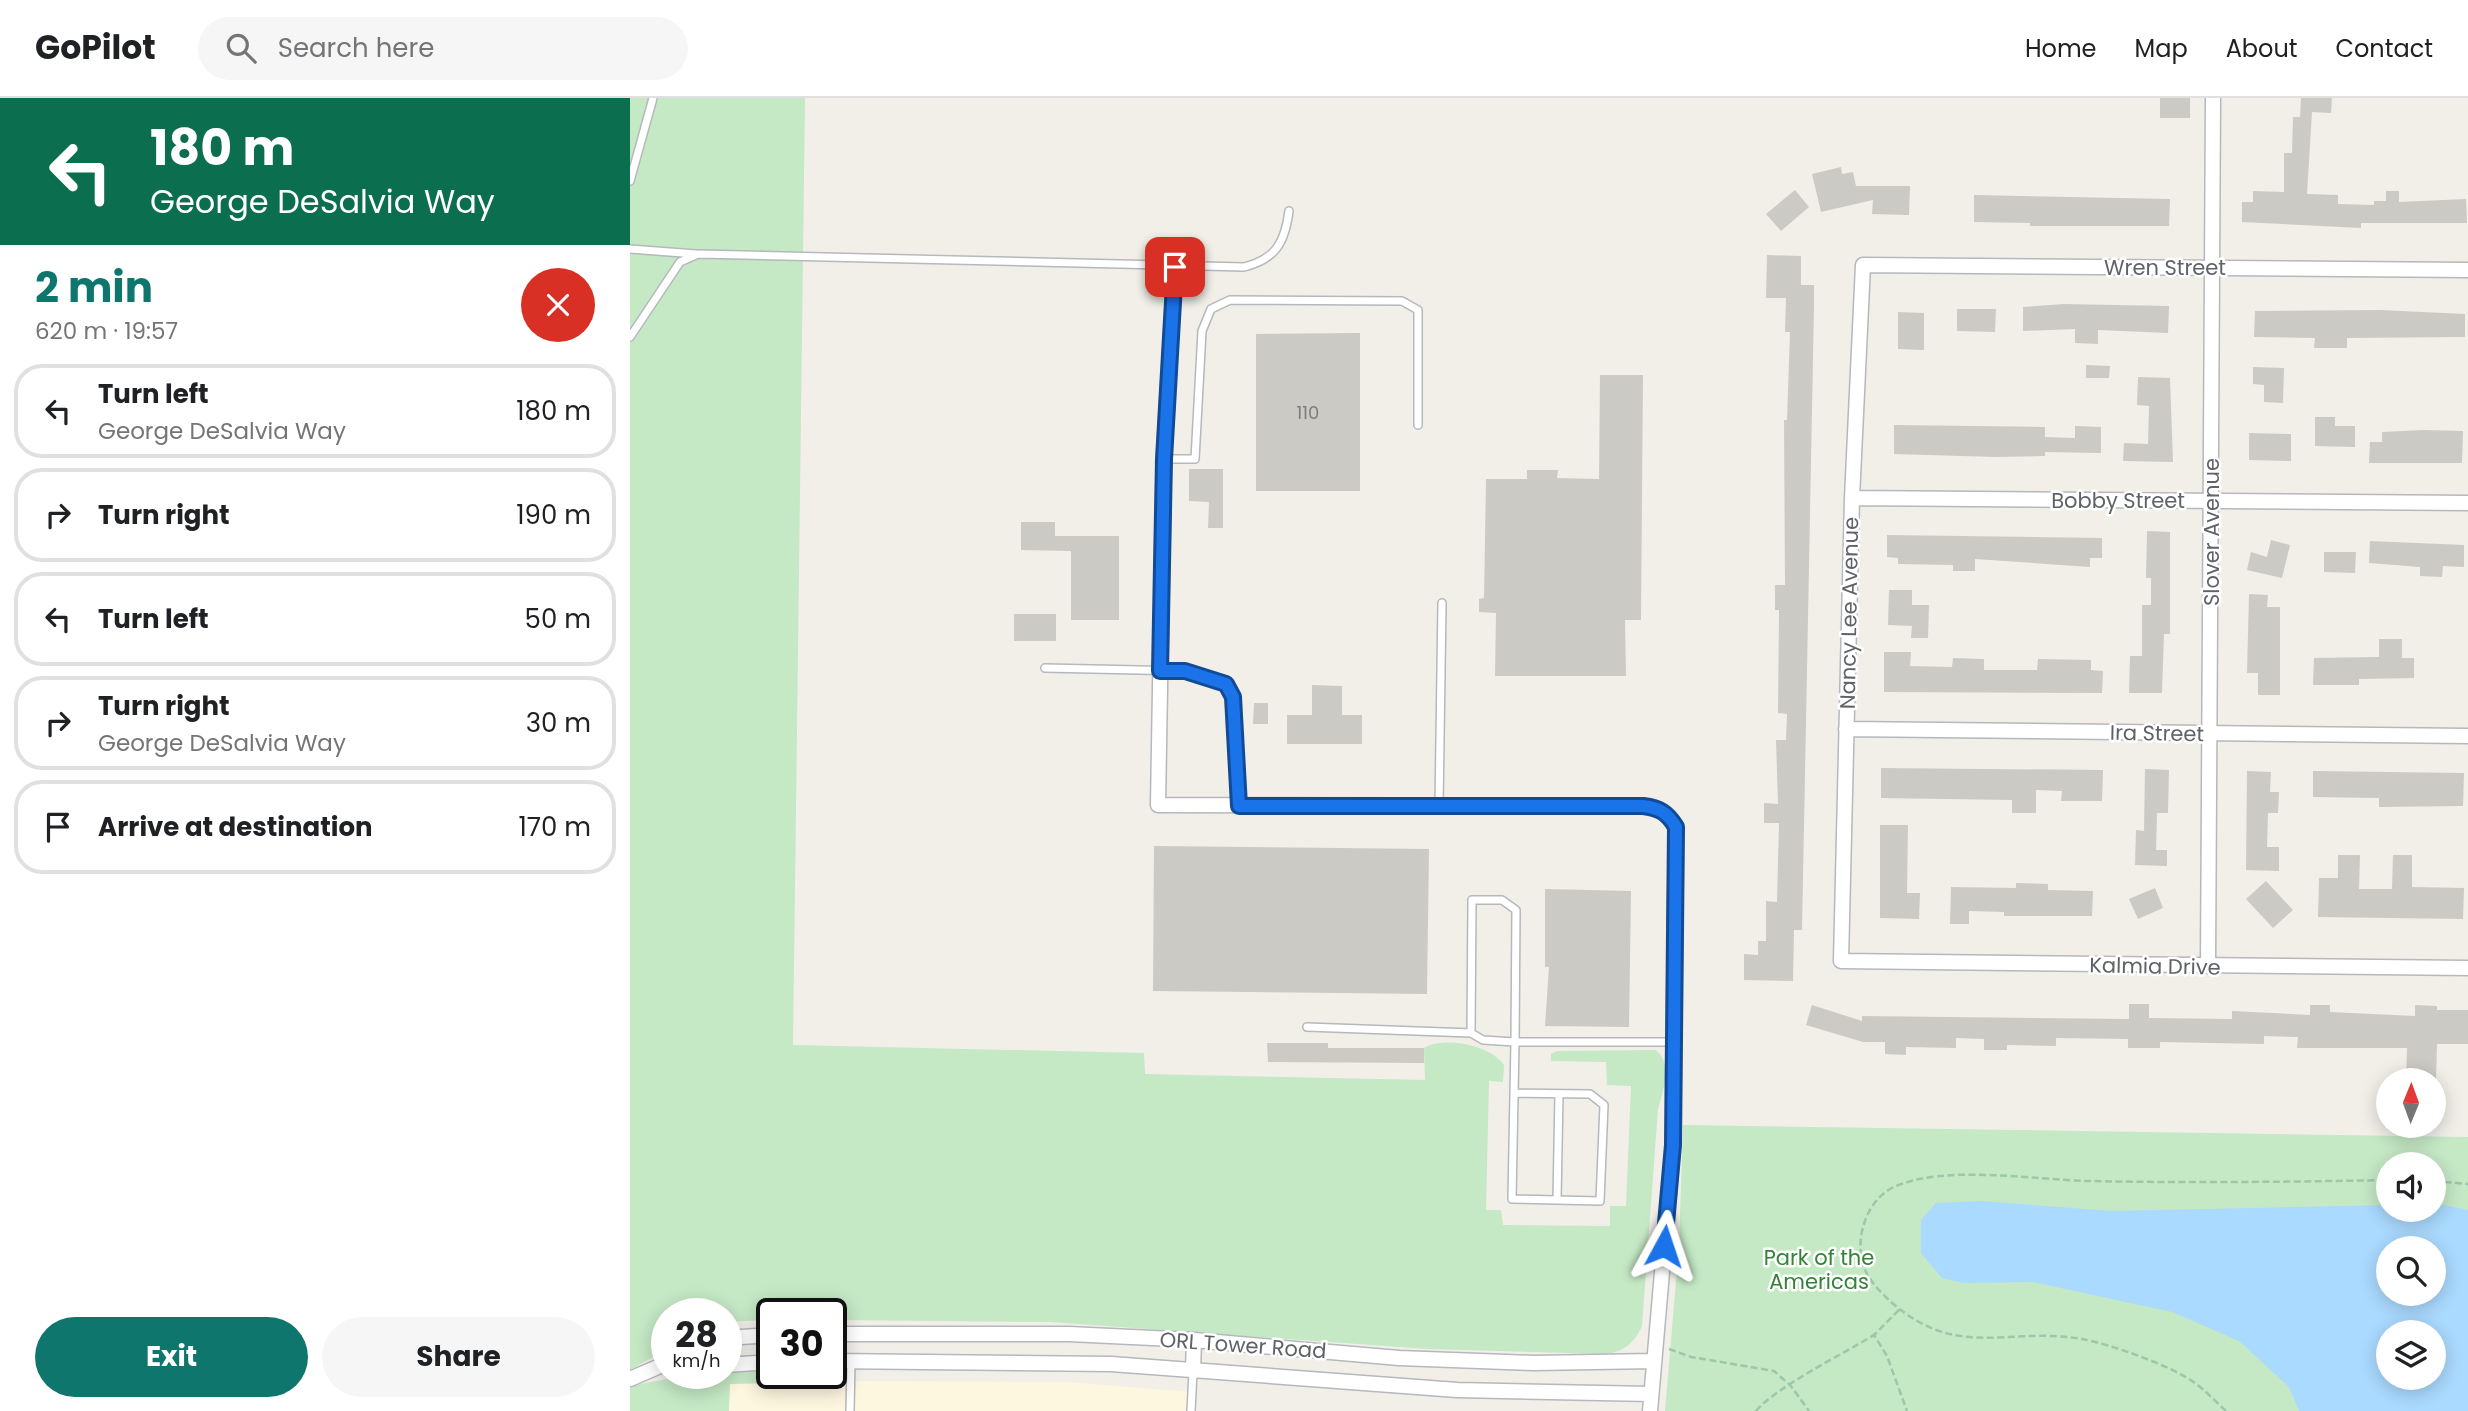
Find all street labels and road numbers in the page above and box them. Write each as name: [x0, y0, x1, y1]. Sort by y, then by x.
street label: Wren Street: [2104, 253, 2226, 282]
street label: Slover Avenue: [2197, 458, 2226, 606]
street label: Bobby Street: [2051, 486, 2185, 515]
street label: Nancy Lee Avenue: [1833, 517, 1865, 709]
street label: Ira Street: [2110, 718, 2204, 748]
street label: Kalmia Drive: [2089, 950, 2221, 982]
street label: ORL Tower Road: [1159, 1325, 1327, 1365]

